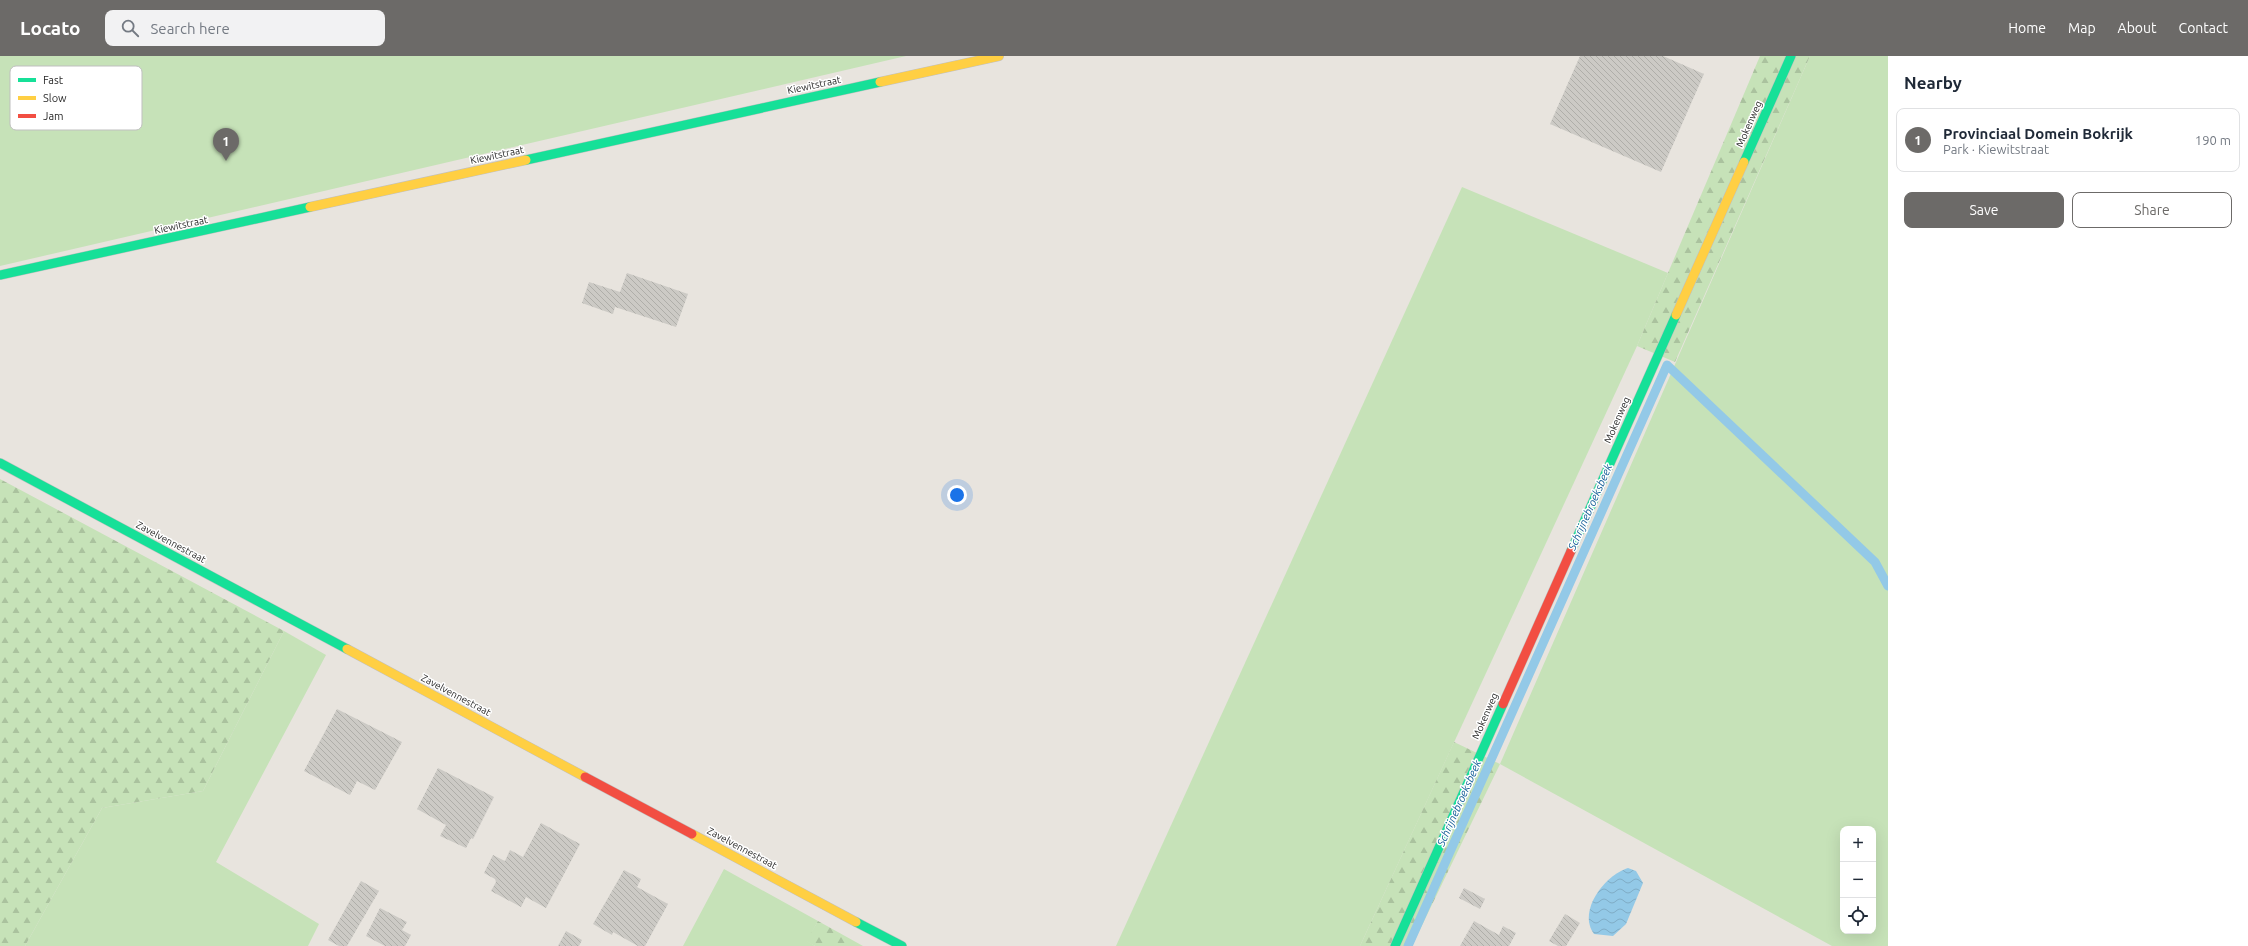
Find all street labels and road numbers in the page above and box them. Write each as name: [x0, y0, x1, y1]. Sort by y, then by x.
street label: Kiewitstraat: [786, 74, 842, 96]
street label: Mokenweg: [1734, 99, 1764, 149]
street label: Kiewitstraat: [469, 144, 525, 166]
street label: Kiewitstraat: [153, 214, 209, 236]
street label: Mokenweg: [1602, 395, 1632, 445]
street label: Zavelvennestraat: [134, 519, 208, 565]
street label: Zavelvennestraat: [419, 672, 493, 718]
street label: Mokenweg: [1470, 691, 1500, 741]
street label: Zavelvennestraat: [705, 825, 779, 871]

